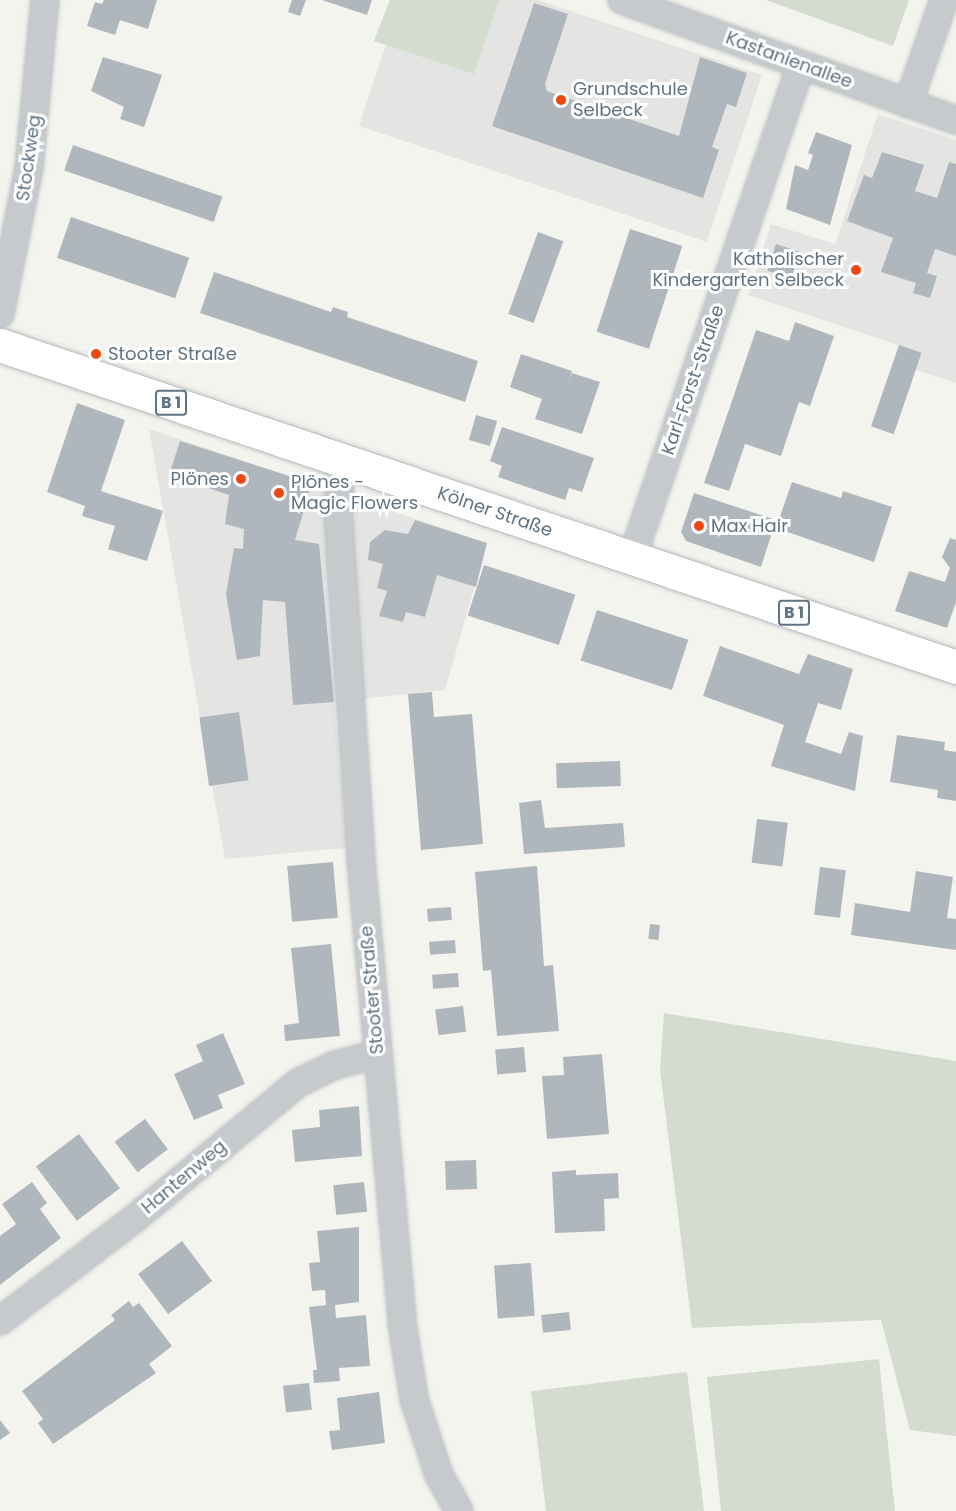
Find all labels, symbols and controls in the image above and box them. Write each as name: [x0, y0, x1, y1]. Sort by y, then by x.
street label: Kastanienallee: [723, 27, 855, 93]
place label: Grundschule Selbeck: [573, 79, 688, 122]
marker: Grundschule Selbeck: [554, 93, 568, 107]
street label: Stockweg: [12, 113, 46, 203]
place label: Katholischer Kindergarten Selbeck: [652, 249, 844, 292]
marker: Katholischer Kindergarten Selbeck: [849, 263, 863, 277]
street label: Karl-Forst-Straße: [657, 302, 729, 458]
place label: Stooter Straße: [108, 343, 237, 365]
marker: Stooter Straße: [89, 347, 103, 361]
road number: B 1: [154, 390, 188, 416]
place label: Plönes: [171, 468, 229, 490]
marker: Plönes: [234, 472, 248, 486]
place label: Plönes - Magic Flowers: [291, 472, 418, 514]
street label: Kölner Straße: [435, 482, 555, 542]
marker: Plönes - Magic Flowers: [272, 486, 286, 500]
place label: Max Hair: [711, 515, 788, 537]
marker: Max Hair: [692, 519, 706, 533]
road number: B 1: [778, 600, 810, 626]
street label: Stooter Straße: [356, 925, 388, 1055]
street label: Hantenweg: [137, 1135, 231, 1219]

